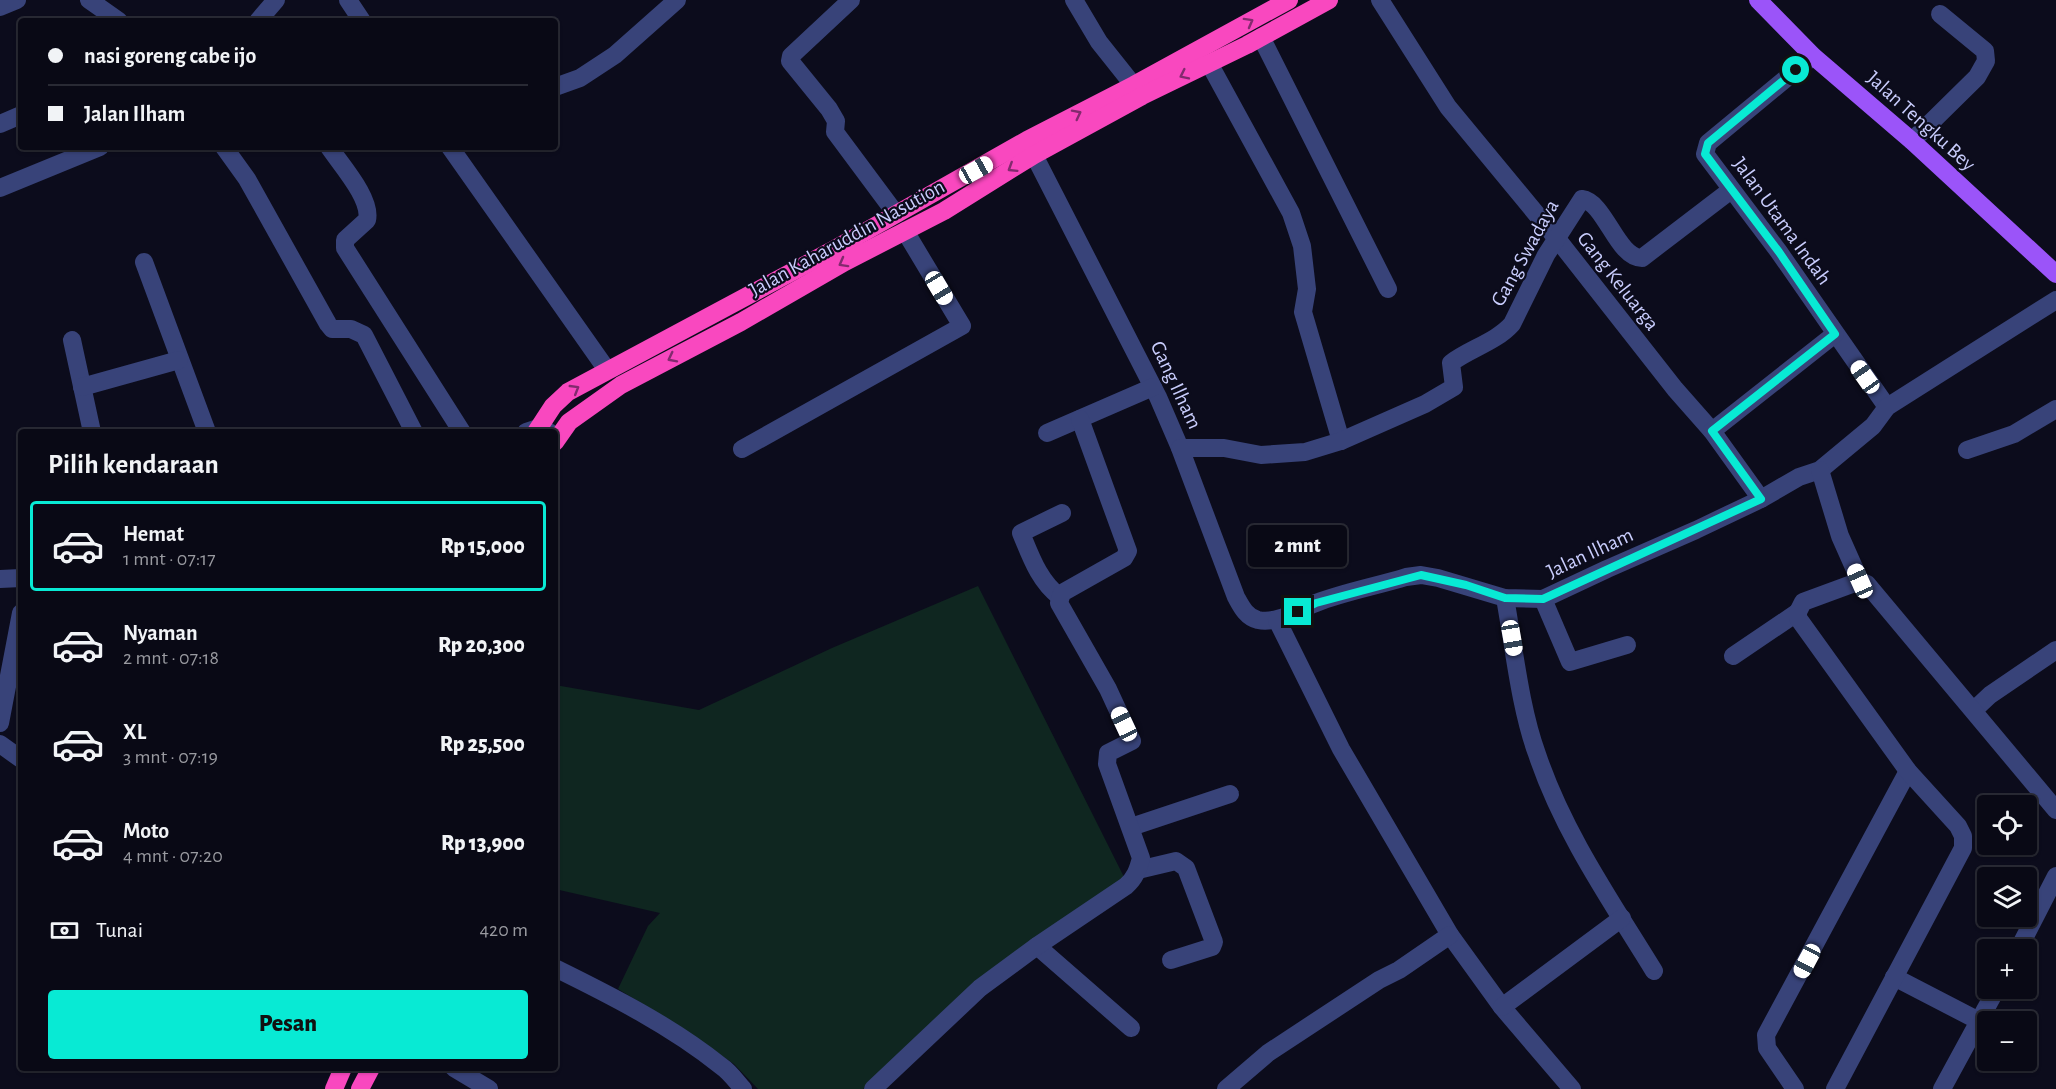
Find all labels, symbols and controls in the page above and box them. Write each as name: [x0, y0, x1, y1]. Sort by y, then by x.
one-way arrow: [1242, 17, 1253, 29]
text: nasi goreng cabe ijo: [84, 45, 256, 67]
route start: [1782, 56, 1809, 83]
street label: Jalan Tengku Bey: [1863, 67, 1979, 175]
one-way arrow: [1180, 68, 1191, 80]
text: Jalan Ilham: [84, 103, 185, 125]
one-way arrow: [1071, 110, 1082, 122]
car: [956, 153, 996, 187]
street label: Jalan Utama Indah: [1729, 153, 1835, 289]
one-way arrow: [1008, 160, 1019, 171]
street label: Jalan Kaharuddin Nasution: [746, 176, 948, 300]
street label: Gang Swadaya: [1487, 196, 1563, 310]
street label: Gang Keluarga: [1573, 228, 1663, 335]
one-way arrow: [839, 256, 849, 268]
car: [922, 268, 956, 308]
street label: Gang Ilham: [1147, 338, 1205, 432]
one-way arrow: [668, 351, 679, 362]
car: [1847, 357, 1883, 397]
one-way arrow: [568, 385, 579, 396]
text: Pilih kendaraan: [48, 451, 219, 478]
icon: car: [51, 519, 105, 573]
text: Hemat: [123, 523, 184, 545]
street label: Jalan Ilham: [1544, 524, 1636, 582]
callout: 2 mnt: [1248, 525, 1348, 567]
text: Rp 15,000: [440, 535, 525, 557]
text: 2 mnt: [1274, 536, 1321, 556]
text: 1 mnt · 07:17: [123, 549, 216, 569]
car: [1844, 561, 1876, 601]
route end: [1284, 598, 1311, 625]
icon: car: [51, 618, 105, 672]
car: [1500, 619, 1524, 657]
text: Nyaman: [123, 622, 198, 644]
text: Rp 20,300: [438, 634, 525, 656]
text: 2 mnt · 07:18: [123, 648, 219, 668]
car: [1108, 704, 1140, 744]
icon: car: [51, 717, 105, 771]
text: XL: [123, 721, 146, 743]
text: Rp 25,500: [440, 733, 525, 755]
text: 3 mnt · 07:19: [123, 747, 218, 767]
map controls: [1977, 795, 2037, 1071]
button: locate: [1977, 795, 2037, 855]
icon: car: [51, 816, 105, 870]
text: Moto: [123, 820, 169, 842]
text: Rp 13,900: [441, 832, 525, 854]
text: 4 mnt · 07:20: [123, 846, 223, 866]
button: layers: [1977, 867, 2037, 927]
icon: cash: [48, 914, 81, 947]
text: Tunai: [96, 919, 143, 941]
text: 420 m: [479, 920, 528, 940]
button: +: [1977, 939, 2037, 999]
car: [1791, 941, 1823, 981]
button: Pesan: [48, 990, 528, 1059]
button: −: [1977, 1011, 2037, 1071]

